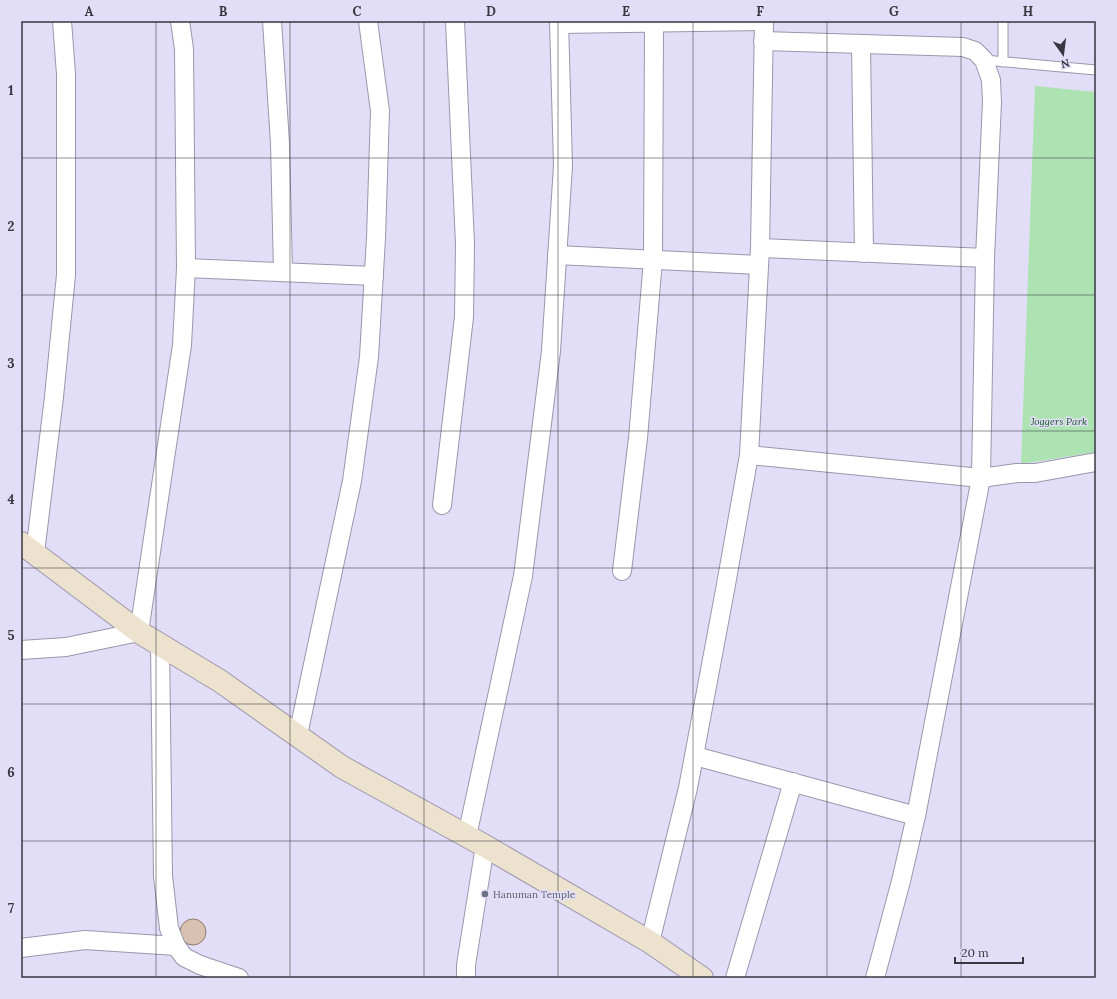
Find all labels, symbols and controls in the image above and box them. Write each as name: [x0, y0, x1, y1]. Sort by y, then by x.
text: A: [85, 3, 94, 20]
text: B: [219, 3, 228, 20]
text: C: [353, 3, 362, 20]
text: D: [486, 3, 496, 20]
text: E: [622, 3, 630, 20]
text: F: [756, 3, 764, 20]
text: G: [889, 3, 899, 20]
text: H: [1023, 3, 1033, 20]
north arrow: [1043, 34, 1083, 74]
text: N: [1059, 56, 1071, 72]
text: 1: [8, 82, 14, 99]
text: 2: [8, 218, 15, 235]
text: 3: [7, 355, 15, 372]
park label: Joggers Park: [1030, 415, 1087, 428]
text: 4: [7, 491, 15, 508]
text: 5: [7, 627, 15, 644]
text: 6: [7, 764, 15, 781]
place label: Hanuman Temple: [493, 888, 576, 901]
marker: Hanuman Temple: [480, 889, 490, 899]
text: 7: [8, 900, 14, 917]
scale bar: [955, 939, 1023, 965]
text: 20 m: [961, 945, 989, 960]

